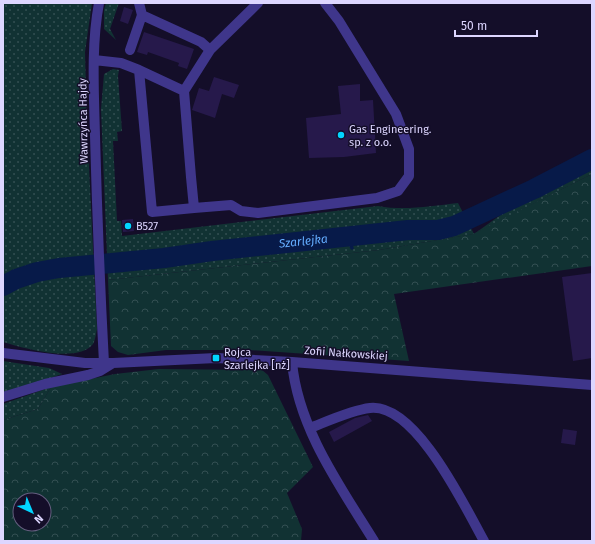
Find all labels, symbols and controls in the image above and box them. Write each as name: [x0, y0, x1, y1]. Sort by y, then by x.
scale bar: [455, 12, 537, 38]
text: 50 m: [461, 19, 487, 33]
street label: Wawrzyńca Hajdy: [76, 77, 91, 164]
place label: Gas Engineering. sp. z o.o.: [349, 123, 432, 149]
marker: Gas Engineering. sp. z o.o.: [336, 130, 346, 140]
place label: B527: [136, 220, 158, 233]
marker: B527: [123, 221, 133, 231]
water label: Szarlejka: [277, 232, 329, 251]
street label: Zofii Nałkowskiej: [304, 344, 388, 363]
place label: Rojca Szarlejka [nż]: [224, 346, 290, 372]
marker: Rojca Szarlejka [nż]: [211, 353, 221, 363]
north arrow: [12, 492, 52, 532]
text: N: [31, 512, 46, 526]

